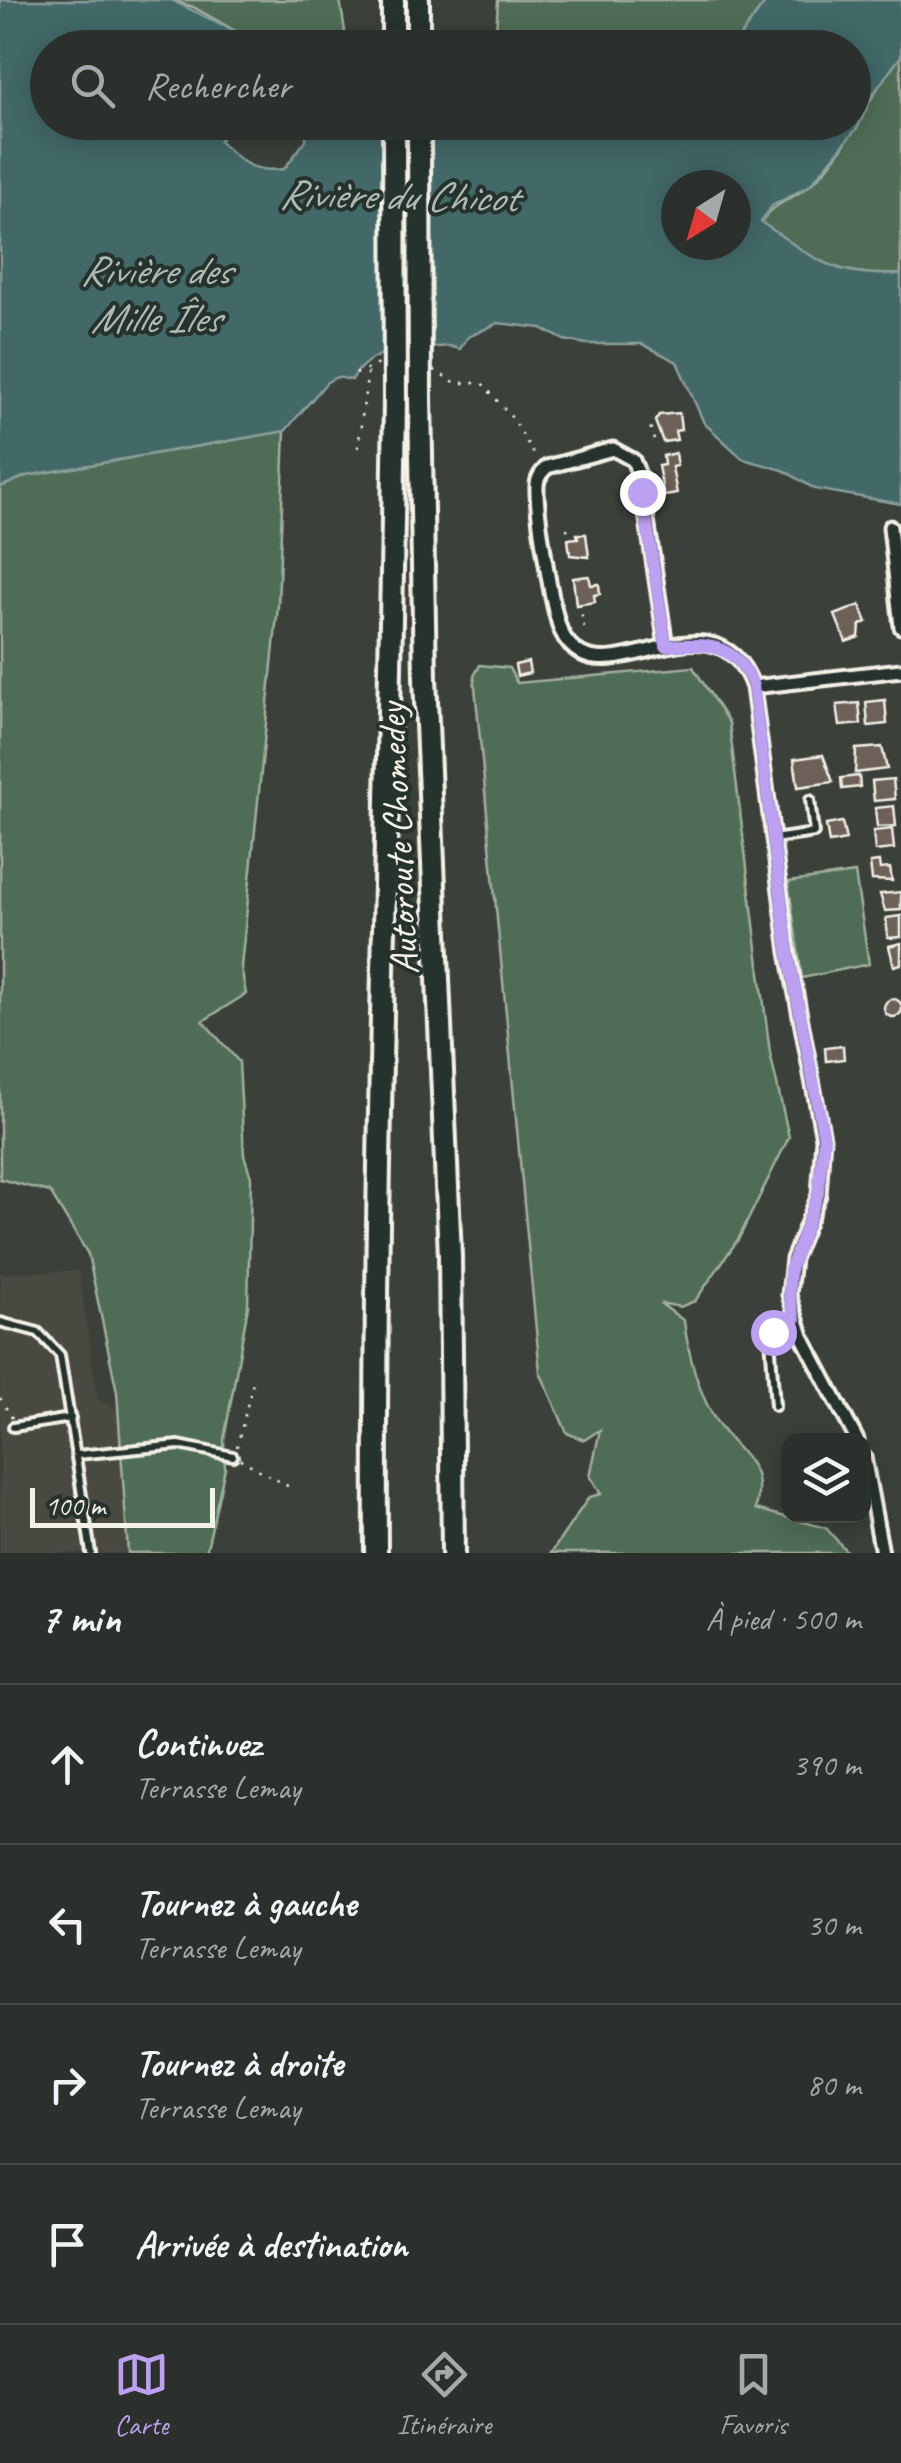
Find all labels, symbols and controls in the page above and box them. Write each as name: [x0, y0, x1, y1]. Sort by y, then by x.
search box: [30, 30, 871, 140]
icon: search: [65, 58, 120, 113]
text: Rechercher: [145, 62, 291, 109]
water label: Rivière du Chicot: [279, 167, 525, 225]
north arrow: [661, 170, 751, 260]
water label: Rivière des Mille Îles: [80, 244, 236, 345]
route end: [620, 470, 666, 516]
street label: Autoroute Chomedey: [366, 698, 430, 976]
route start: [751, 1310, 797, 1356]
map controls: [781, 1433, 871, 1523]
button: layers: [781, 1433, 871, 1523]
scale bar: [30, 1483, 215, 1528]
text: 100 m: [45, 1488, 105, 1523]
text: 7 min: [40, 1592, 120, 1645]
text: À pied · 500 m: [706, 1598, 861, 1639]
text: Continuez: [135, 1720, 261, 1767]
icon: ahead: [40, 1737, 95, 1792]
text: 390 m: [792, 1744, 861, 1785]
text: Terrasse Lemay: [135, 1767, 300, 1808]
text: Tournez à gauche: [135, 1880, 356, 1927]
icon: left: [40, 1897, 95, 1952]
text: 30 m: [807, 1904, 861, 1945]
text: Terrasse Lemay: [135, 1927, 300, 1968]
text: Tournez à droite: [135, 2040, 343, 2087]
icon: right: [40, 2057, 95, 2112]
text: 80 m: [807, 2064, 861, 2105]
text: Terrasse Lemay: [135, 2087, 300, 2128]
icon: arrive: [40, 2217, 95, 2272]
text: Arrivée à destination: [135, 2221, 407, 2268]
tab: Carte: [114, 2347, 169, 2442]
tab: Itinéraire: [397, 2347, 491, 2442]
tab: Favoris: [719, 2347, 787, 2442]

